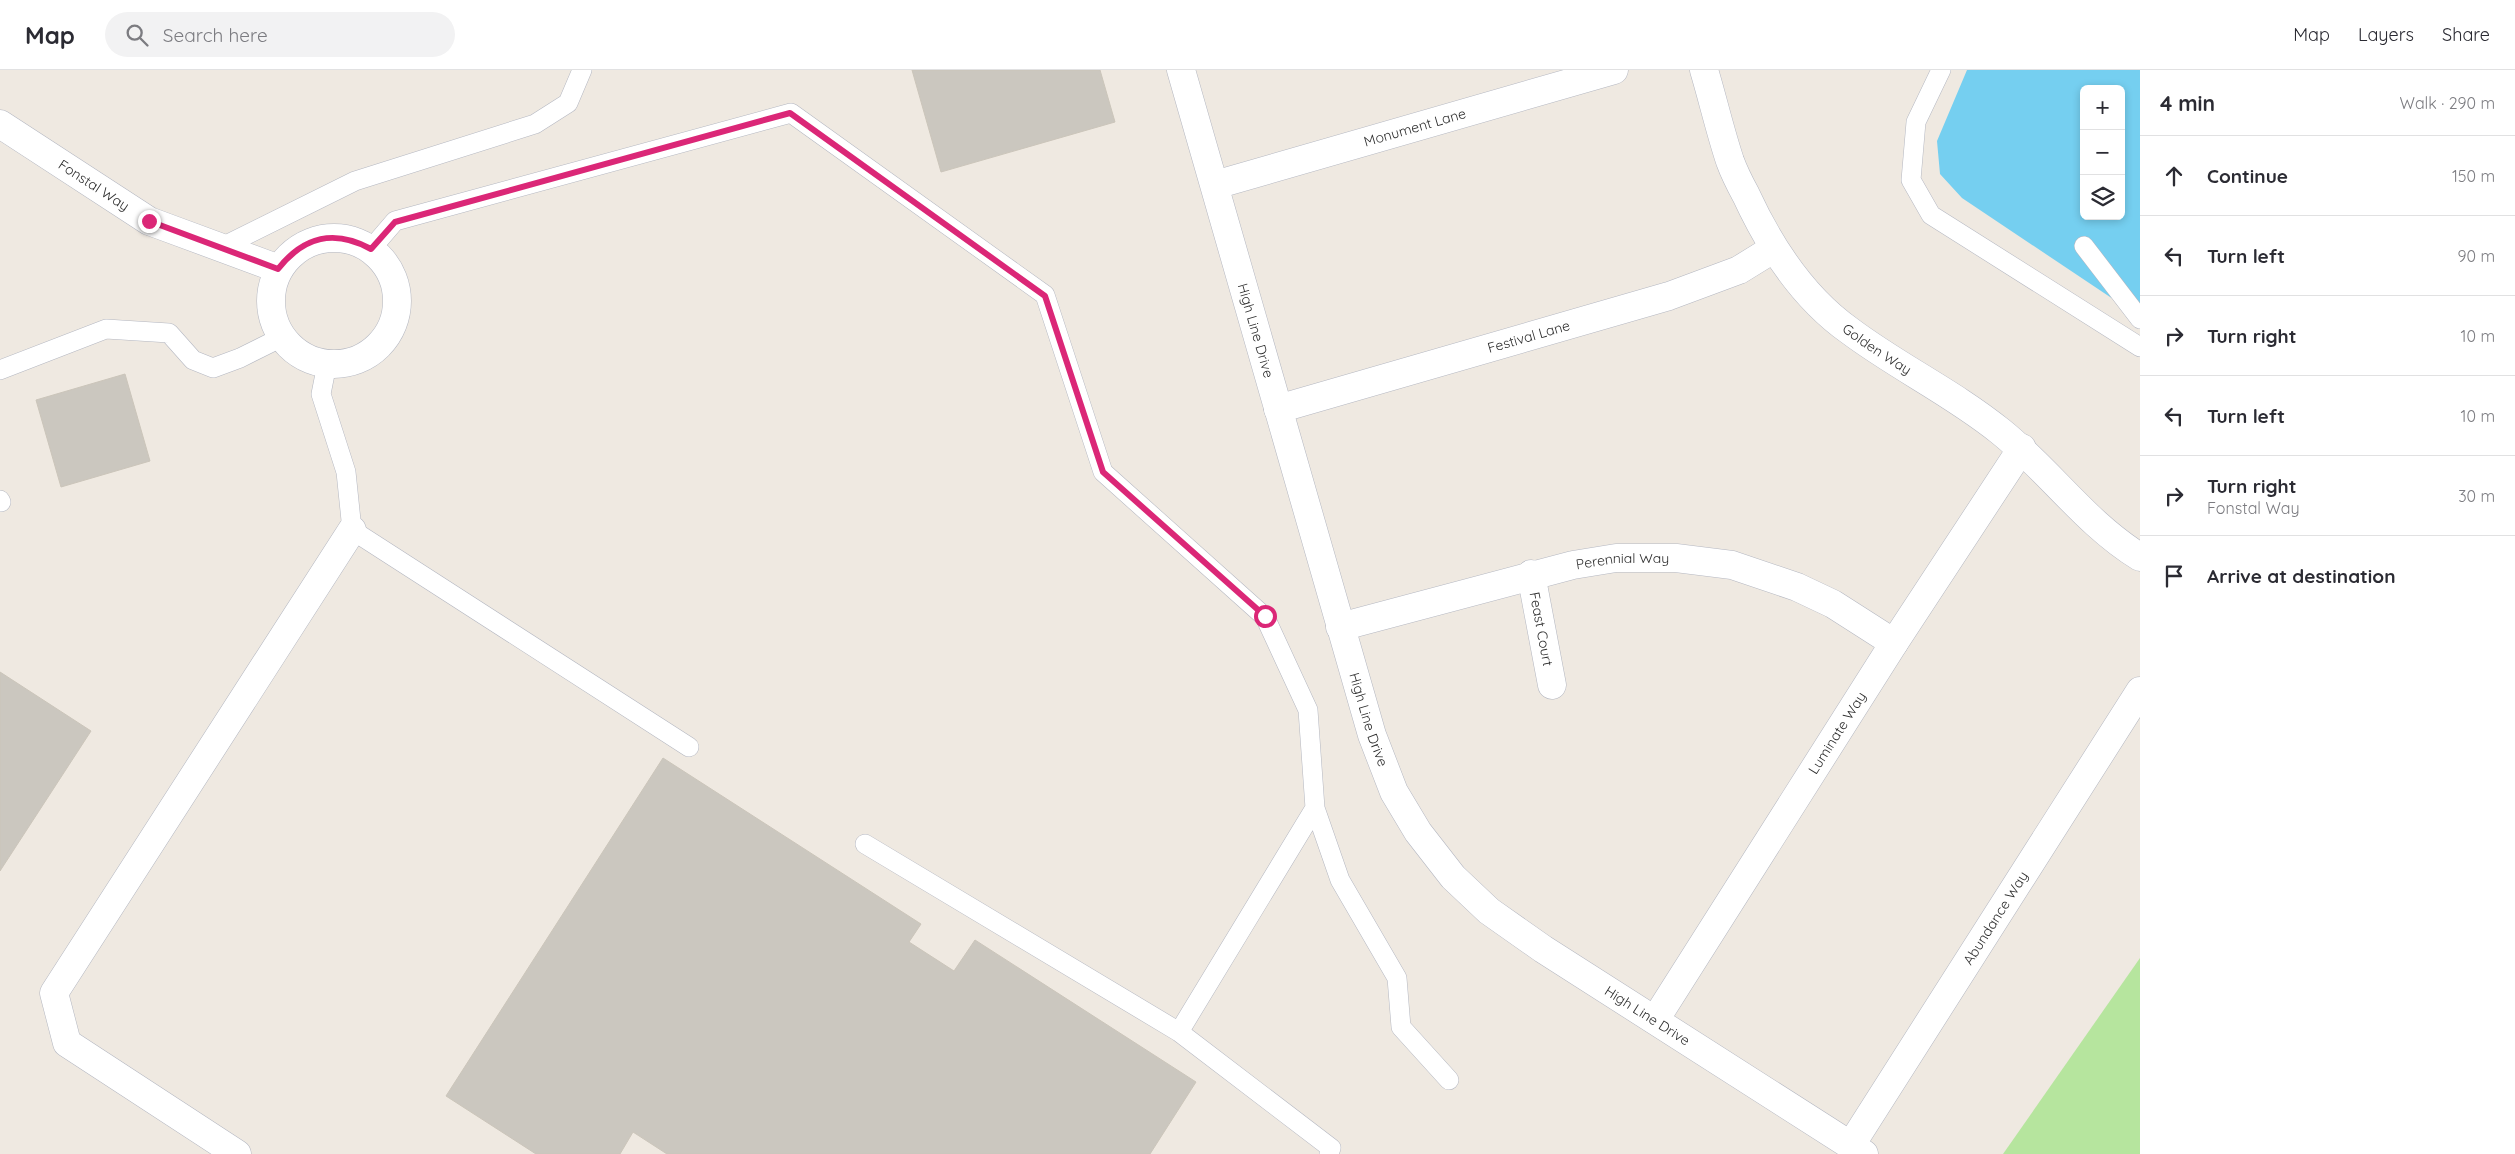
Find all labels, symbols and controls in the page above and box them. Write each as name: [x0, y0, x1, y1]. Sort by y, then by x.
search box: [105, 12, 455, 57]
text: Map: [25, 20, 75, 50]
icon: search: [123, 21, 151, 49]
text: Search here: [163, 23, 268, 47]
text: Map: [2293, 23, 2330, 46]
text: Layers: [2358, 23, 2414, 46]
text: Share: [2442, 23, 2490, 46]
map controls: [2080, 85, 2125, 220]
button: +: [2080, 85, 2125, 130]
text: 4 min: [2160, 90, 2215, 116]
text: Walk · 290 m: [2400, 93, 2495, 113]
street label: Monument Lane: [1362, 104, 1468, 151]
button: −: [2080, 130, 2125, 175]
street label: Fonstal Way: [55, 155, 133, 215]
icon: ahead: [2160, 162, 2188, 190]
text: Continue: [2207, 164, 2288, 188]
text: 150 m: [2452, 166, 2495, 186]
button: layers: [2080, 175, 2125, 220]
route end: [138, 210, 161, 233]
icon: left: [2160, 242, 2188, 270]
text: Turn left: [2207, 244, 2285, 268]
text: 90 m: [2458, 246, 2495, 266]
street label: High Line Drive: [1234, 281, 1278, 380]
street label: Festival Lane: [1485, 316, 1572, 357]
street label: Golden Way: [1839, 320, 1915, 379]
icon: right: [2160, 322, 2188, 350]
text: Turn right: [2207, 324, 2296, 348]
text: 10 m: [2461, 326, 2495, 346]
icon: left: [2160, 402, 2188, 430]
text: Turn left: [2207, 404, 2285, 428]
text: 10 m: [2461, 406, 2495, 426]
text: Turn right: [2207, 474, 2296, 498]
icon: right: [2160, 482, 2188, 510]
text: 30 m: [2458, 486, 2495, 506]
text: Fonstal Way: [2207, 498, 2300, 518]
street label: Perennial Way: [1575, 549, 1669, 573]
icon: arrive: [2160, 562, 2188, 590]
text: Arrive at destination: [2207, 564, 2396, 588]
street label: Feast Court: [1526, 590, 1557, 668]
route start: [1254, 605, 1277, 628]
street label: High Line Drive: [1345, 670, 1392, 769]
street label: Luminate Way: [1804, 688, 1870, 777]
street label: Abundance Way: [1959, 868, 2032, 968]
street label: High Line Drive: [1601, 982, 1693, 1050]

